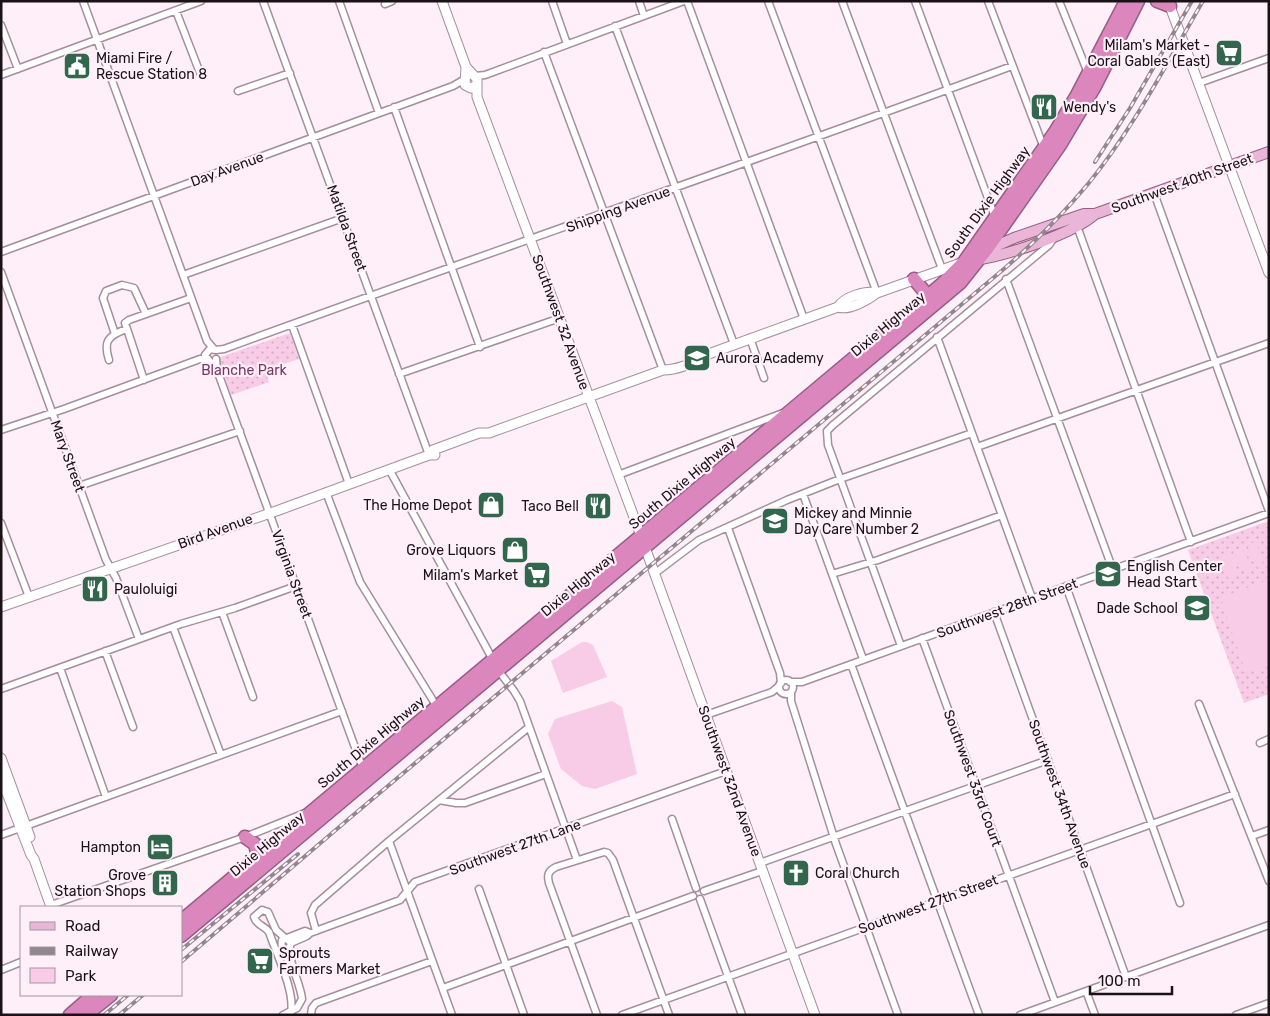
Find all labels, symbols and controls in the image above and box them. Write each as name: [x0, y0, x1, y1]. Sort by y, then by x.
place label: Milam's Market - Coral Gables (East): [1087, 37, 1210, 70]
supermarket icon: Milam's Market - Coral Gables (East): [1214, 38, 1244, 68]
place label: Miami Fire / Rescue Station 8: [96, 50, 207, 83]
public building icon: Miami Fire / Rescue Station 8: [62, 51, 92, 81]
restaurant icon: Wendy's: [1029, 92, 1059, 122]
place label: Wendy's: [1063, 99, 1116, 116]
street label: South Dixie Highway: [941, 143, 1034, 262]
street label: Day Avenue: [188, 148, 266, 191]
street label: Southwest 40th Street: [1109, 150, 1256, 217]
street label: Matilda Street: [323, 183, 370, 274]
street label: Shipping Avenue: [564, 183, 673, 236]
street label: Southwest 32 Avenue: [528, 252, 593, 392]
street label: Dixie Highway: [848, 288, 929, 360]
school or university icon: Aurora Academy: [682, 343, 712, 373]
place label: Aurora Academy: [716, 350, 824, 367]
park label: Blanche Park: [201, 362, 288, 379]
street label: Mary Street: [47, 418, 89, 495]
street label: South Dixie Highway: [625, 434, 739, 533]
shop icon: The Home Depot: [476, 490, 506, 520]
restaurant icon: Taco Bell: [583, 491, 613, 521]
place label: The Home Depot: [363, 497, 473, 514]
place label: Taco Bell: [521, 498, 579, 515]
place label: Mickey and Minnie Day Care Number 2: [794, 505, 919, 538]
school or university icon: Mickey and Minnie Day Care Number 2: [760, 506, 790, 536]
street label: Bird Avenue: [175, 510, 255, 553]
street label: Virginia Street: [268, 528, 316, 621]
shop icon: Grove Liquors: [500, 535, 530, 565]
place label: Grove Liquors: [406, 542, 496, 559]
street label: Dixie Highway: [538, 548, 619, 620]
place label: English Center Head Start: [1127, 558, 1223, 591]
school or university icon: English Center Head Start: [1093, 559, 1123, 589]
supermarket icon: Milam's Market: [522, 560, 552, 590]
place label: Milam's Market: [423, 567, 519, 584]
restaurant icon: Pauloluigi: [80, 574, 110, 604]
street label: Southwest 28th Street: [934, 575, 1081, 642]
place label: Pauloluigi: [114, 581, 177, 598]
school or university icon: Dade School: [1182, 593, 1212, 623]
place label: Dade School: [1097, 600, 1178, 617]
street label: South Dixie Highway: [314, 693, 428, 792]
street label: Southwest 32nd Avenue: [694, 703, 765, 859]
street label: Southwest 33rd Court: [940, 707, 1005, 849]
street label: Southwest 34th Avenue: [1025, 717, 1094, 871]
street label: Dixie Highway: [227, 808, 308, 880]
street label: Southwest 27th Lane: [447, 816, 583, 879]
hotel icon: Hampton: [145, 832, 175, 862]
place label: Hampton: [81, 839, 141, 856]
church icon: Coral Church: [781, 858, 811, 888]
place label: Coral Church: [815, 865, 900, 882]
place label: Grove Station Shops: [55, 867, 146, 900]
building icon: Grove Station Shops: [150, 868, 180, 898]
street label: Southwest 27th Street: [856, 871, 1001, 938]
legend: [20, 906, 182, 996]
text: Road: [65, 917, 101, 935]
text: Railway: [65, 942, 119, 960]
place label: Sprouts Farmers Market: [279, 945, 381, 978]
supermarket icon: Sprouts Farmers Market: [245, 946, 275, 976]
scale bar: [1090, 964, 1172, 996]
text: Park: [65, 967, 96, 985]
text: 100 m: [1098, 972, 1140, 990]

